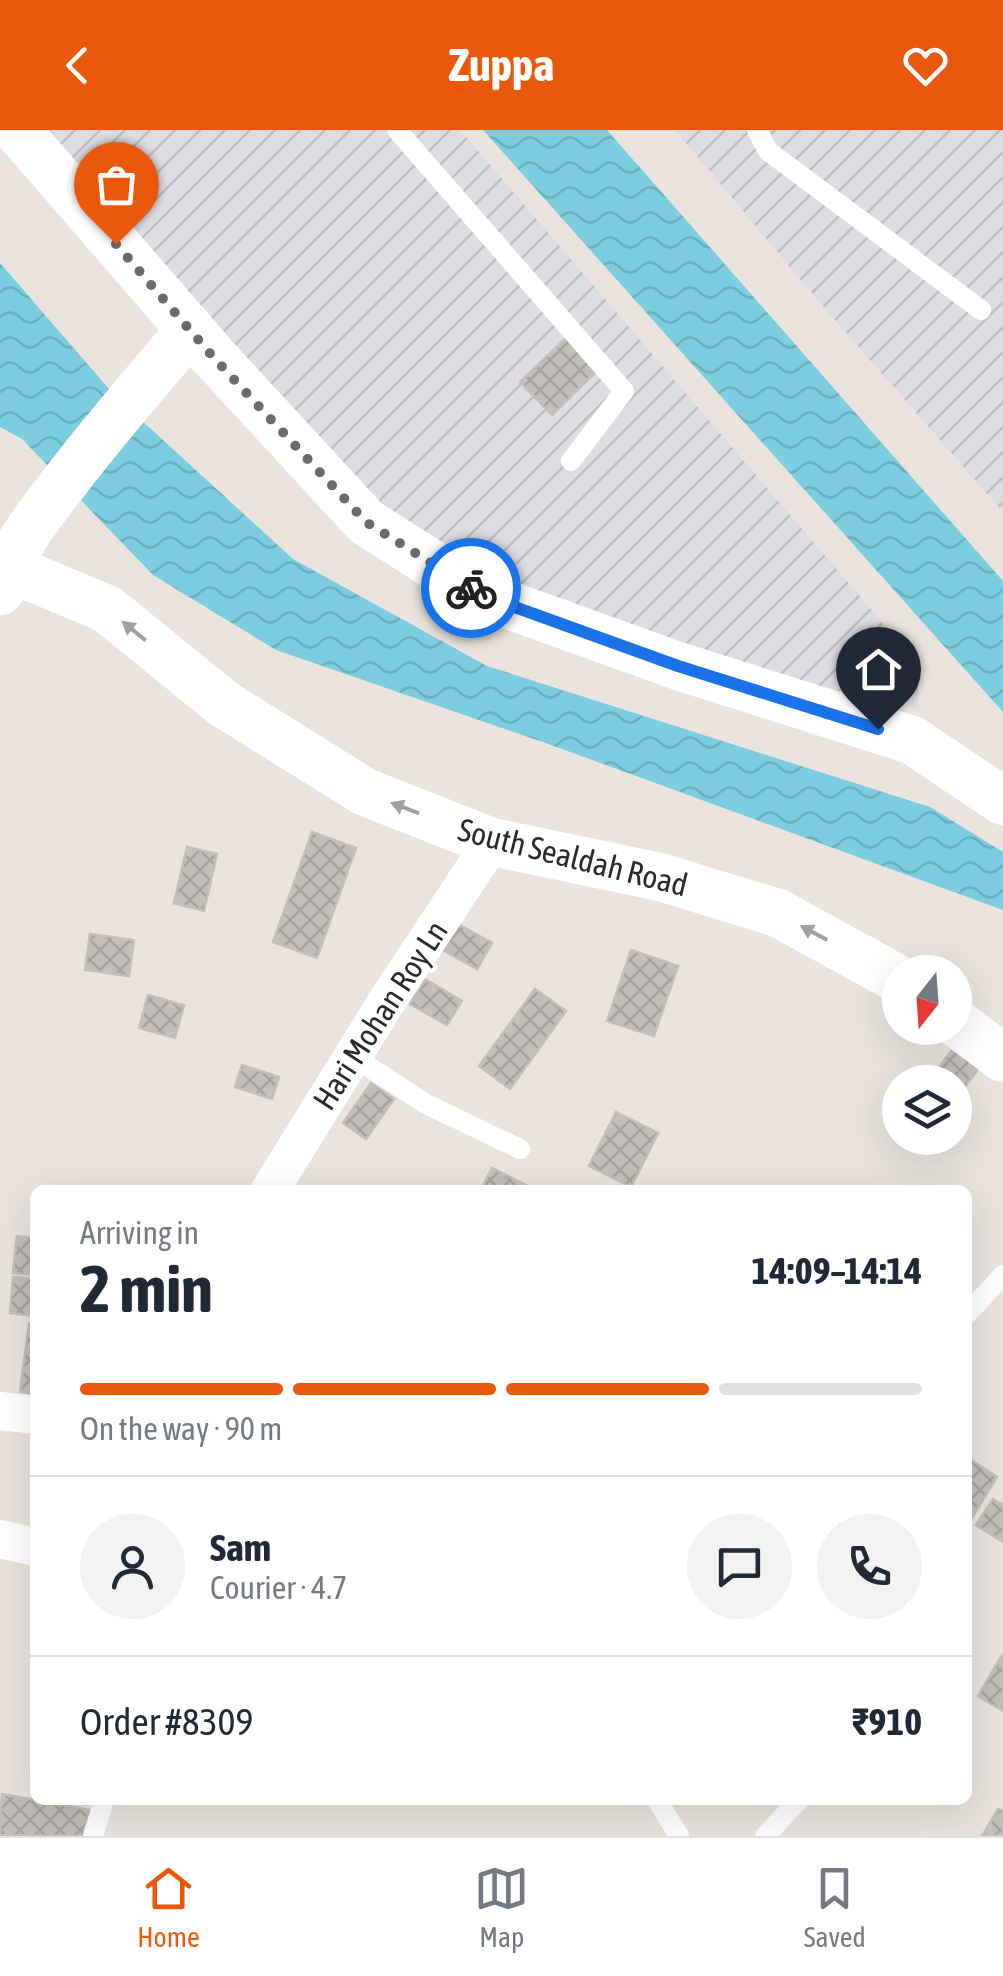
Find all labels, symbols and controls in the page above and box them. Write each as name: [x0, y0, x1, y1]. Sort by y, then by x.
icon: back: [50, 38, 105, 93]
icon: heart: [898, 38, 953, 93]
text: Zuppa: [449, 39, 554, 91]
pin: [74, 142, 159, 245]
icon: bag: [89, 157, 144, 212]
courier: [421, 538, 521, 638]
icon: bike: [444, 561, 499, 616]
one-way arrow: [121, 621, 147, 642]
pin: [836, 627, 921, 730]
icon: home: [851, 642, 906, 697]
one-way arrow: [389, 800, 419, 816]
street label: South Sealdah Road: [454, 811, 692, 903]
street label: Hari Mohan Roy Ln: [305, 914, 455, 1116]
one-way arrow: [800, 925, 829, 942]
north arrow: [882, 955, 972, 1045]
map controls: [882, 955, 972, 1155]
button: layers: [882, 1065, 972, 1155]
text: Arriving in: [80, 1214, 199, 1251]
text: 14:09–14:14: [752, 1249, 922, 1292]
text: 2 min: [80, 1251, 213, 1326]
text: On the way · 90 m: [80, 1410, 282, 1447]
button: person: [80, 1514, 185, 1619]
button: chat: [687, 1514, 792, 1619]
button: phone: [817, 1514, 922, 1619]
text: Sam: [210, 1526, 271, 1569]
text: Courier · 4.7: [210, 1569, 347, 1606]
text: Order #8309: [80, 1700, 253, 1743]
text: ₹910: [852, 1700, 922, 1743]
tab: Home: [137, 1861, 200, 1953]
tab: Map: [474, 1861, 529, 1953]
tab: Saved: [804, 1861, 866, 1953]

